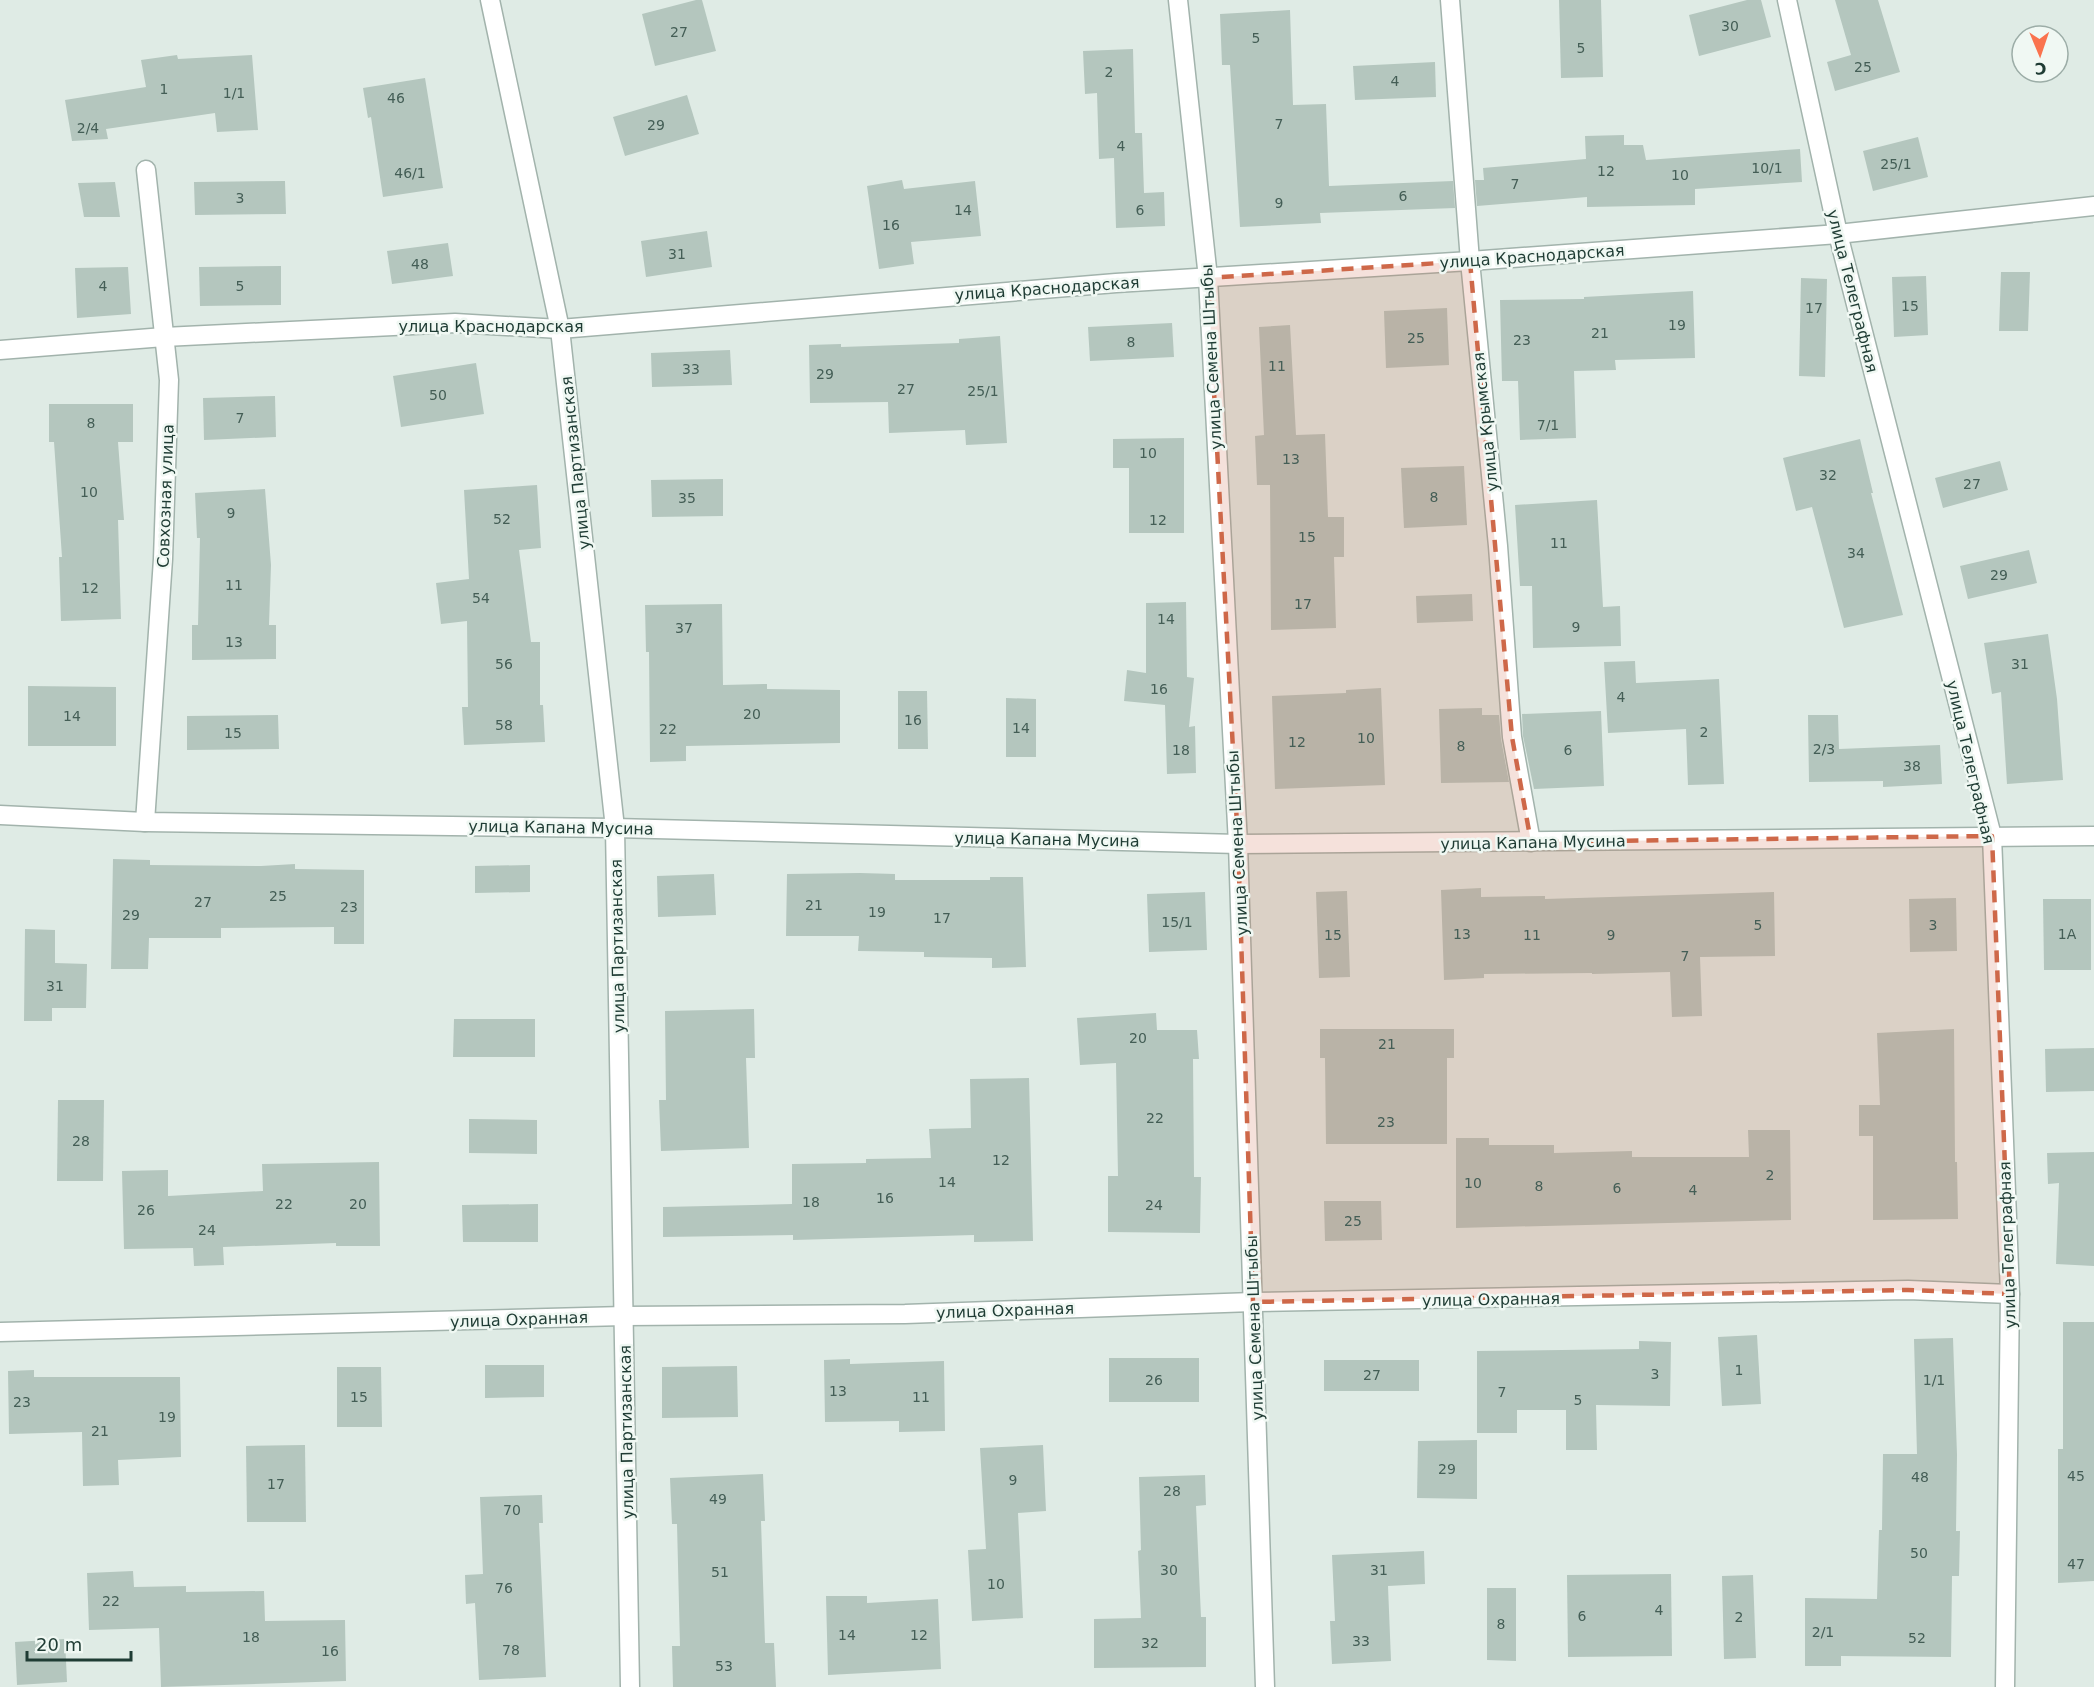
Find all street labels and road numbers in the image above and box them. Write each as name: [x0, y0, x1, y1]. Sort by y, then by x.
street label: улица Телеграфная: [1823, 208, 1882, 375]
street label: улица Краснодарская: [1439, 241, 1625, 272]
street label: улица Семена Штыбы: [1197, 264, 1226, 450]
street label: улица Краснодарская: [954, 273, 1140, 304]
street label: улица Краснодарская: [398, 317, 584, 336]
street label: улица Крымская: [1469, 351, 1502, 493]
street label: улица Партизанская: [557, 375, 594, 551]
street label: Совхозная улица: [153, 424, 178, 568]
street label: улица Телеграфная: [1942, 678, 1999, 846]
street label: улица Семена Штыбы: [1223, 750, 1252, 936]
street label: улица Капана Мусина: [468, 816, 654, 839]
street label: улица Капана Мусина: [954, 828, 1140, 851]
street label: улица Капана Мусина: [1440, 831, 1626, 854]
street label: улица Партизанская: [606, 859, 629, 1033]
street label: улица Телеграфная: [1995, 1161, 2020, 1329]
street label: улица Семена Штыбы: [1242, 1235, 1267, 1421]
street label: улица Охранная: [1422, 1289, 1560, 1310]
street label: улица Охранная: [936, 1299, 1074, 1322]
street label: улица Охранная: [450, 1308, 588, 1331]
street label: улица Партизанская: [615, 1345, 638, 1519]

